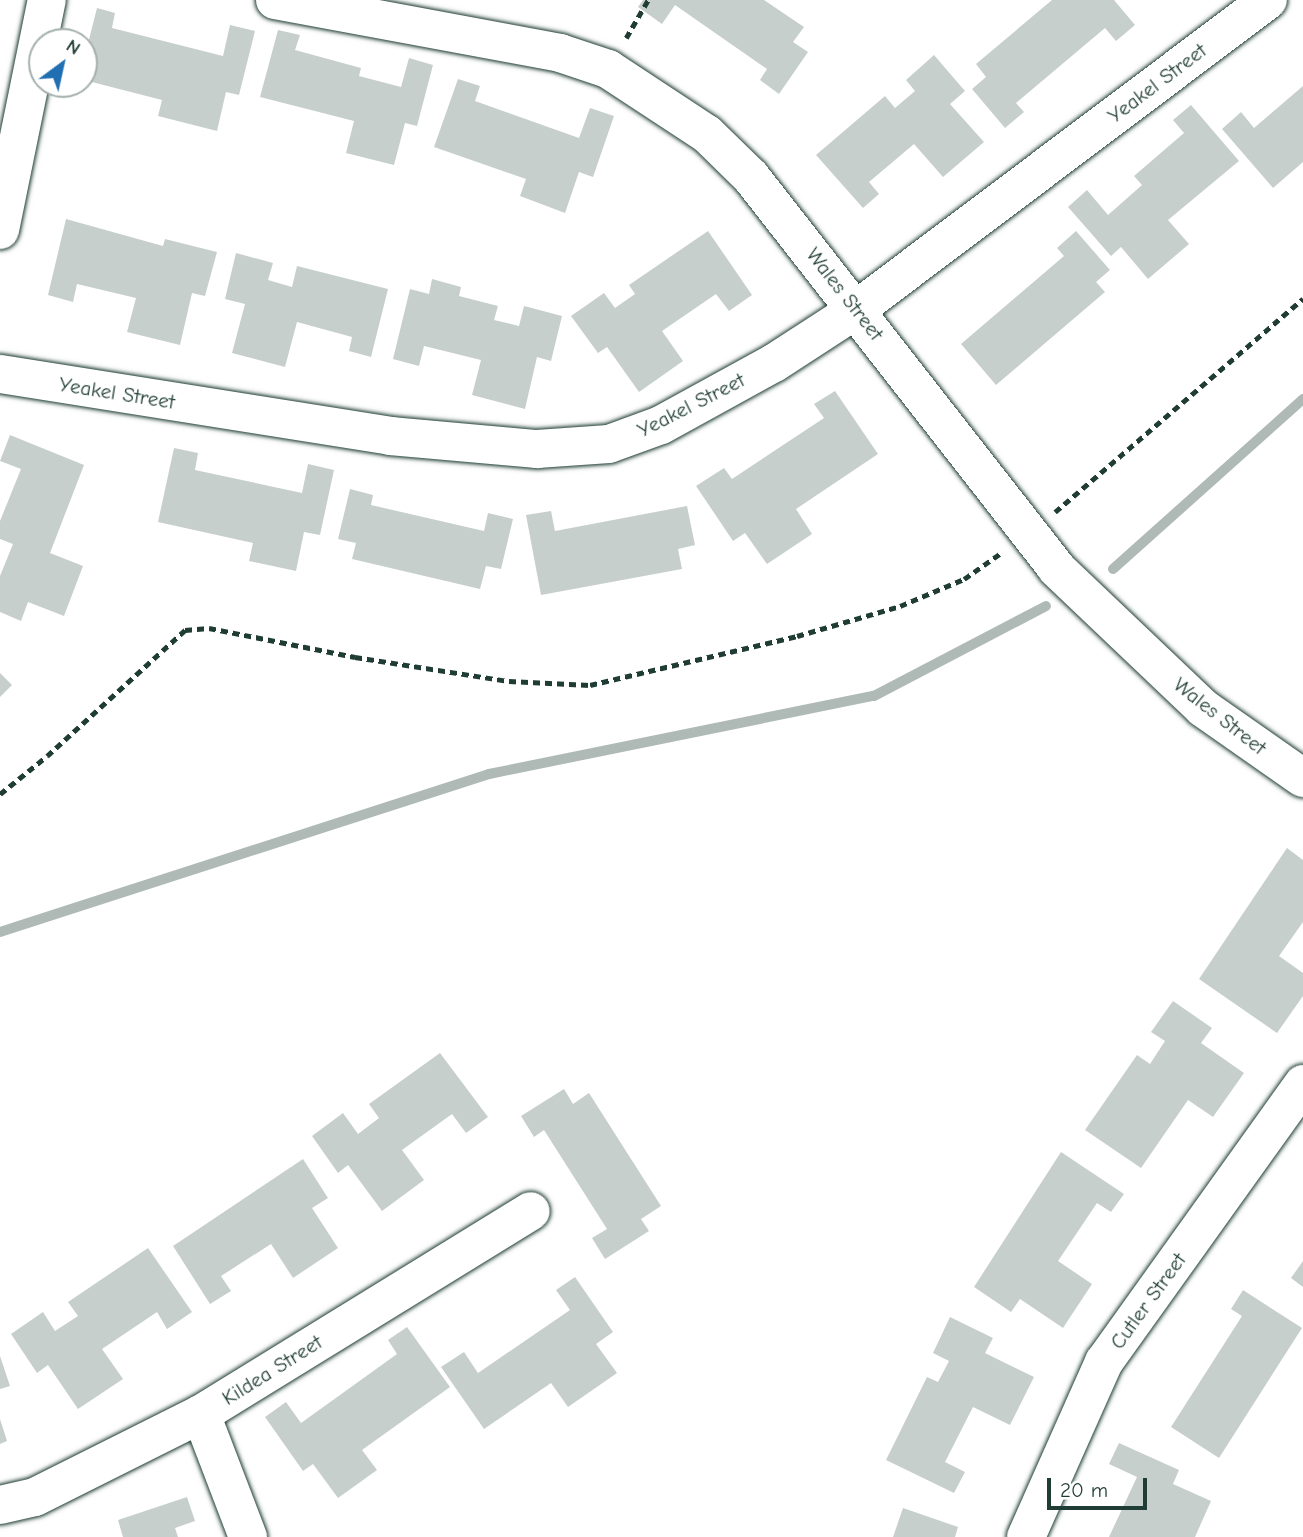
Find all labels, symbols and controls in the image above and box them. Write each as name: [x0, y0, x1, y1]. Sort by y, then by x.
north arrow: [28, 28, 98, 98]
text: N: [62, 34, 85, 60]
street label: Yeakel Street: [1103, 38, 1211, 128]
street label: Wales Street: [801, 242, 889, 346]
street label: Yeakel Street: [633, 367, 749, 443]
street label: Yeakel Street: [57, 371, 177, 415]
street label: Wales Street: [1168, 672, 1272, 760]
street label: Cutler Street: [1105, 1248, 1191, 1354]
street label: Kildea Street: [217, 1329, 327, 1411]
scale bar: [1051, 1464, 1151, 1508]
text: 20 m: [1060, 1478, 1108, 1502]

